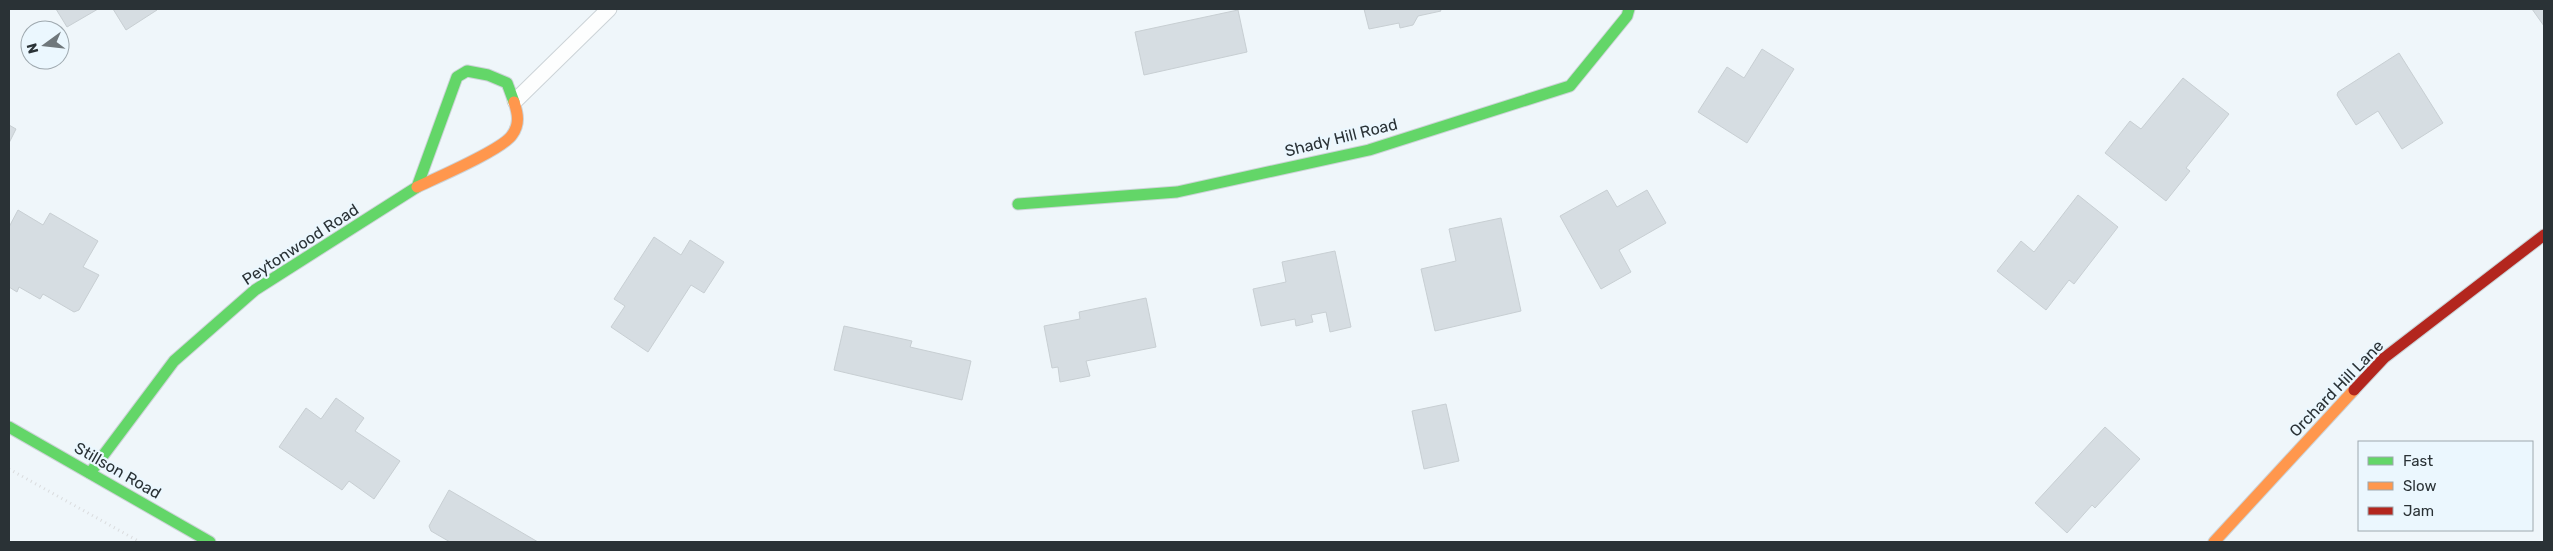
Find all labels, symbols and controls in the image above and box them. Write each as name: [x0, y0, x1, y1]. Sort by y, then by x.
north arrow: [20, 20, 70, 70]
text: N: [23, 41, 42, 55]
street label: Shady Hill Road: [1283, 114, 1399, 161]
street label: Peytonwood Road: [238, 200, 362, 289]
street label: Orchard Hill Lane: [2285, 336, 2387, 441]
street label: Stillson Road: [71, 438, 164, 503]
legend: [2358, 441, 2533, 531]
text: Fast: [2403, 452, 2433, 470]
text: Slow: [2403, 477, 2436, 495]
text: Jam: [2403, 502, 2434, 520]

